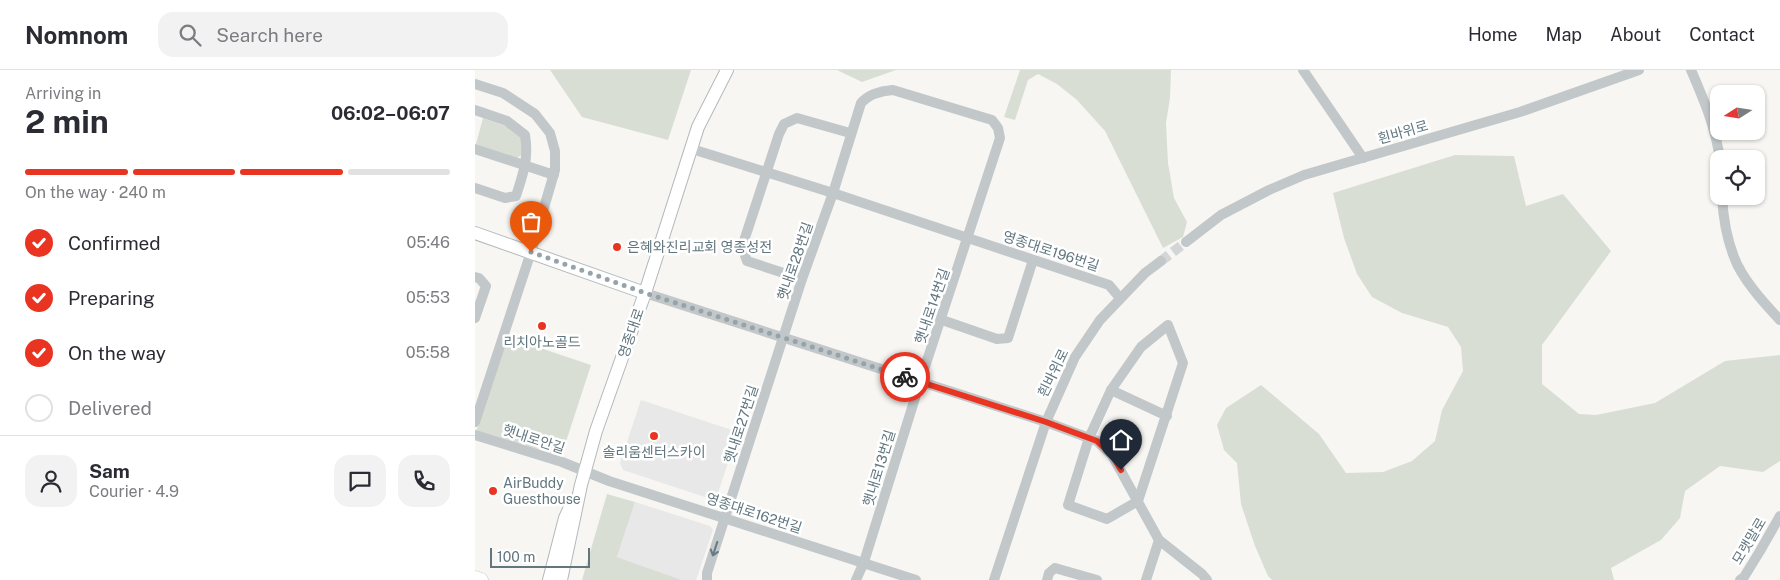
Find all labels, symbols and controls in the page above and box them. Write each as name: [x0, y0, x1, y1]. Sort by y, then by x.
search box: [158, 12, 508, 57]
text: Nomnom: [25, 21, 128, 49]
icon: search: [176, 21, 204, 49]
text: Search here: [216, 24, 323, 46]
text: Home: [1468, 24, 1518, 45]
text: Map: [1546, 24, 1582, 45]
text: About: [1610, 24, 1661, 45]
text: Contact: [1689, 24, 1755, 45]
text: Arriving in: [25, 84, 101, 103]
north arrow: [1710, 85, 1765, 140]
map controls: [1710, 85, 1765, 205]
text: 06:02–06:07: [331, 102, 450, 124]
text: 2 min: [25, 103, 109, 140]
street label: 흰바위로: [1376, 117, 1430, 147]
button: locate: [1710, 150, 1765, 205]
text: On the way · 240 m: [25, 183, 166, 202]
pin: [510, 201, 552, 252]
icon: bag: [517, 208, 545, 236]
street label: 햇내로28번길: [774, 220, 816, 302]
street label: 영종대로196번길: [1001, 228, 1101, 274]
icon: check: [25, 229, 53, 257]
text: Confirmed: [68, 232, 161, 254]
text: 05:46: [406, 233, 450, 252]
place label: 은혜와진리교회 영종성전: [627, 239, 772, 255]
marker: 은혜와진리교회 영종성전: [611, 241, 623, 253]
street label: 햇내로14번길: [912, 266, 952, 346]
icon: check: [25, 284, 53, 312]
text: Preparing: [68, 287, 155, 309]
text: 05:53: [406, 288, 450, 307]
street label: 영종대로: [615, 306, 647, 360]
marker: 리치아노골드: [536, 320, 548, 332]
place label: 리치아노골드: [503, 334, 581, 350]
icon: check: [25, 339, 53, 367]
text: On the way: [68, 342, 166, 364]
text: 05:58: [406, 343, 450, 362]
street label: 흰바위로: [1035, 346, 1072, 400]
courier: [880, 352, 930, 402]
icon: bike: [891, 363, 919, 391]
street label: 햇내로27번길: [721, 383, 761, 465]
text: Delivered: [68, 397, 152, 419]
pin: [1100, 419, 1142, 470]
street label: 햇내로안길: [501, 421, 567, 457]
icon: home: [1107, 426, 1135, 454]
street label: 햇내로13번길: [860, 428, 898, 508]
marker: 솔리움센터스카이: [648, 430, 660, 442]
place label: 솔리움센터스카이: [602, 444, 706, 460]
button: person: [25, 455, 77, 507]
button: chat: [334, 455, 386, 507]
button: phone: [398, 455, 450, 507]
text: Sam: [89, 460, 130, 482]
place label: AirBuddy Guesthouse: [503, 475, 581, 507]
text: Courier · 4.9: [89, 482, 179, 501]
marker: AirBuddy Guesthouse: [487, 485, 499, 497]
street label: 영종대로162번길: [704, 490, 804, 536]
street label: 모랫말로: [1729, 515, 1769, 567]
one-way arrow: [710, 541, 720, 557]
scale bar: [490, 545, 590, 568]
text: 100 m: [497, 549, 535, 565]

